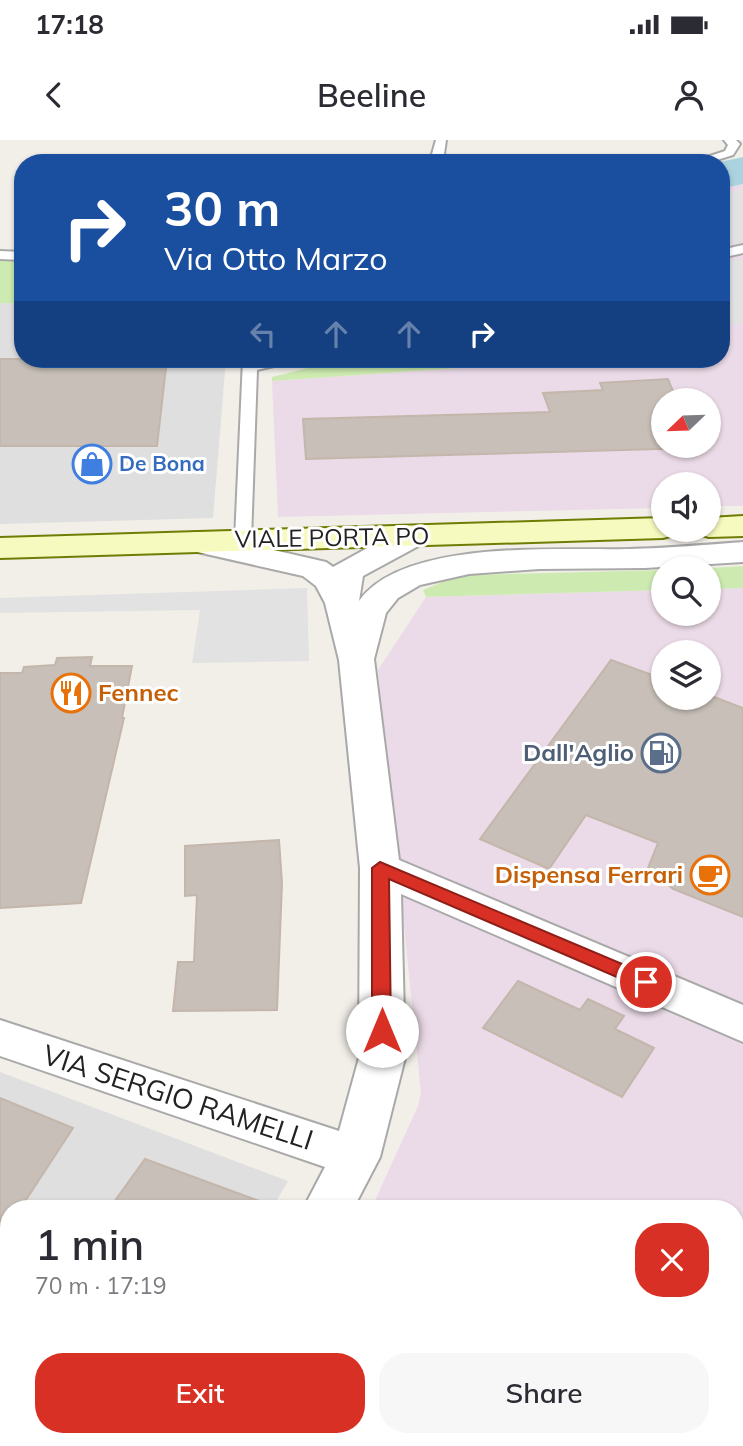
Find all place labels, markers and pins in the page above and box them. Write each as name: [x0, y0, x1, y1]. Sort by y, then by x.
shop icon: De Bona: [71, 443, 113, 485]
place label: De Bona: [119, 450, 205, 476]
restaurant icon: Fennec: [50, 672, 92, 714]
place label: Fennec: [98, 677, 179, 707]
fuel station icon: Dall'Aglio: [640, 732, 682, 774]
place label: Dall'Aglio: [523, 737, 634, 767]
cafe icon: Dispensa Ferrari: [689, 854, 731, 896]
place label: Dispensa Ferrari: [495, 859, 683, 889]
pin: [616, 952, 676, 1012]

